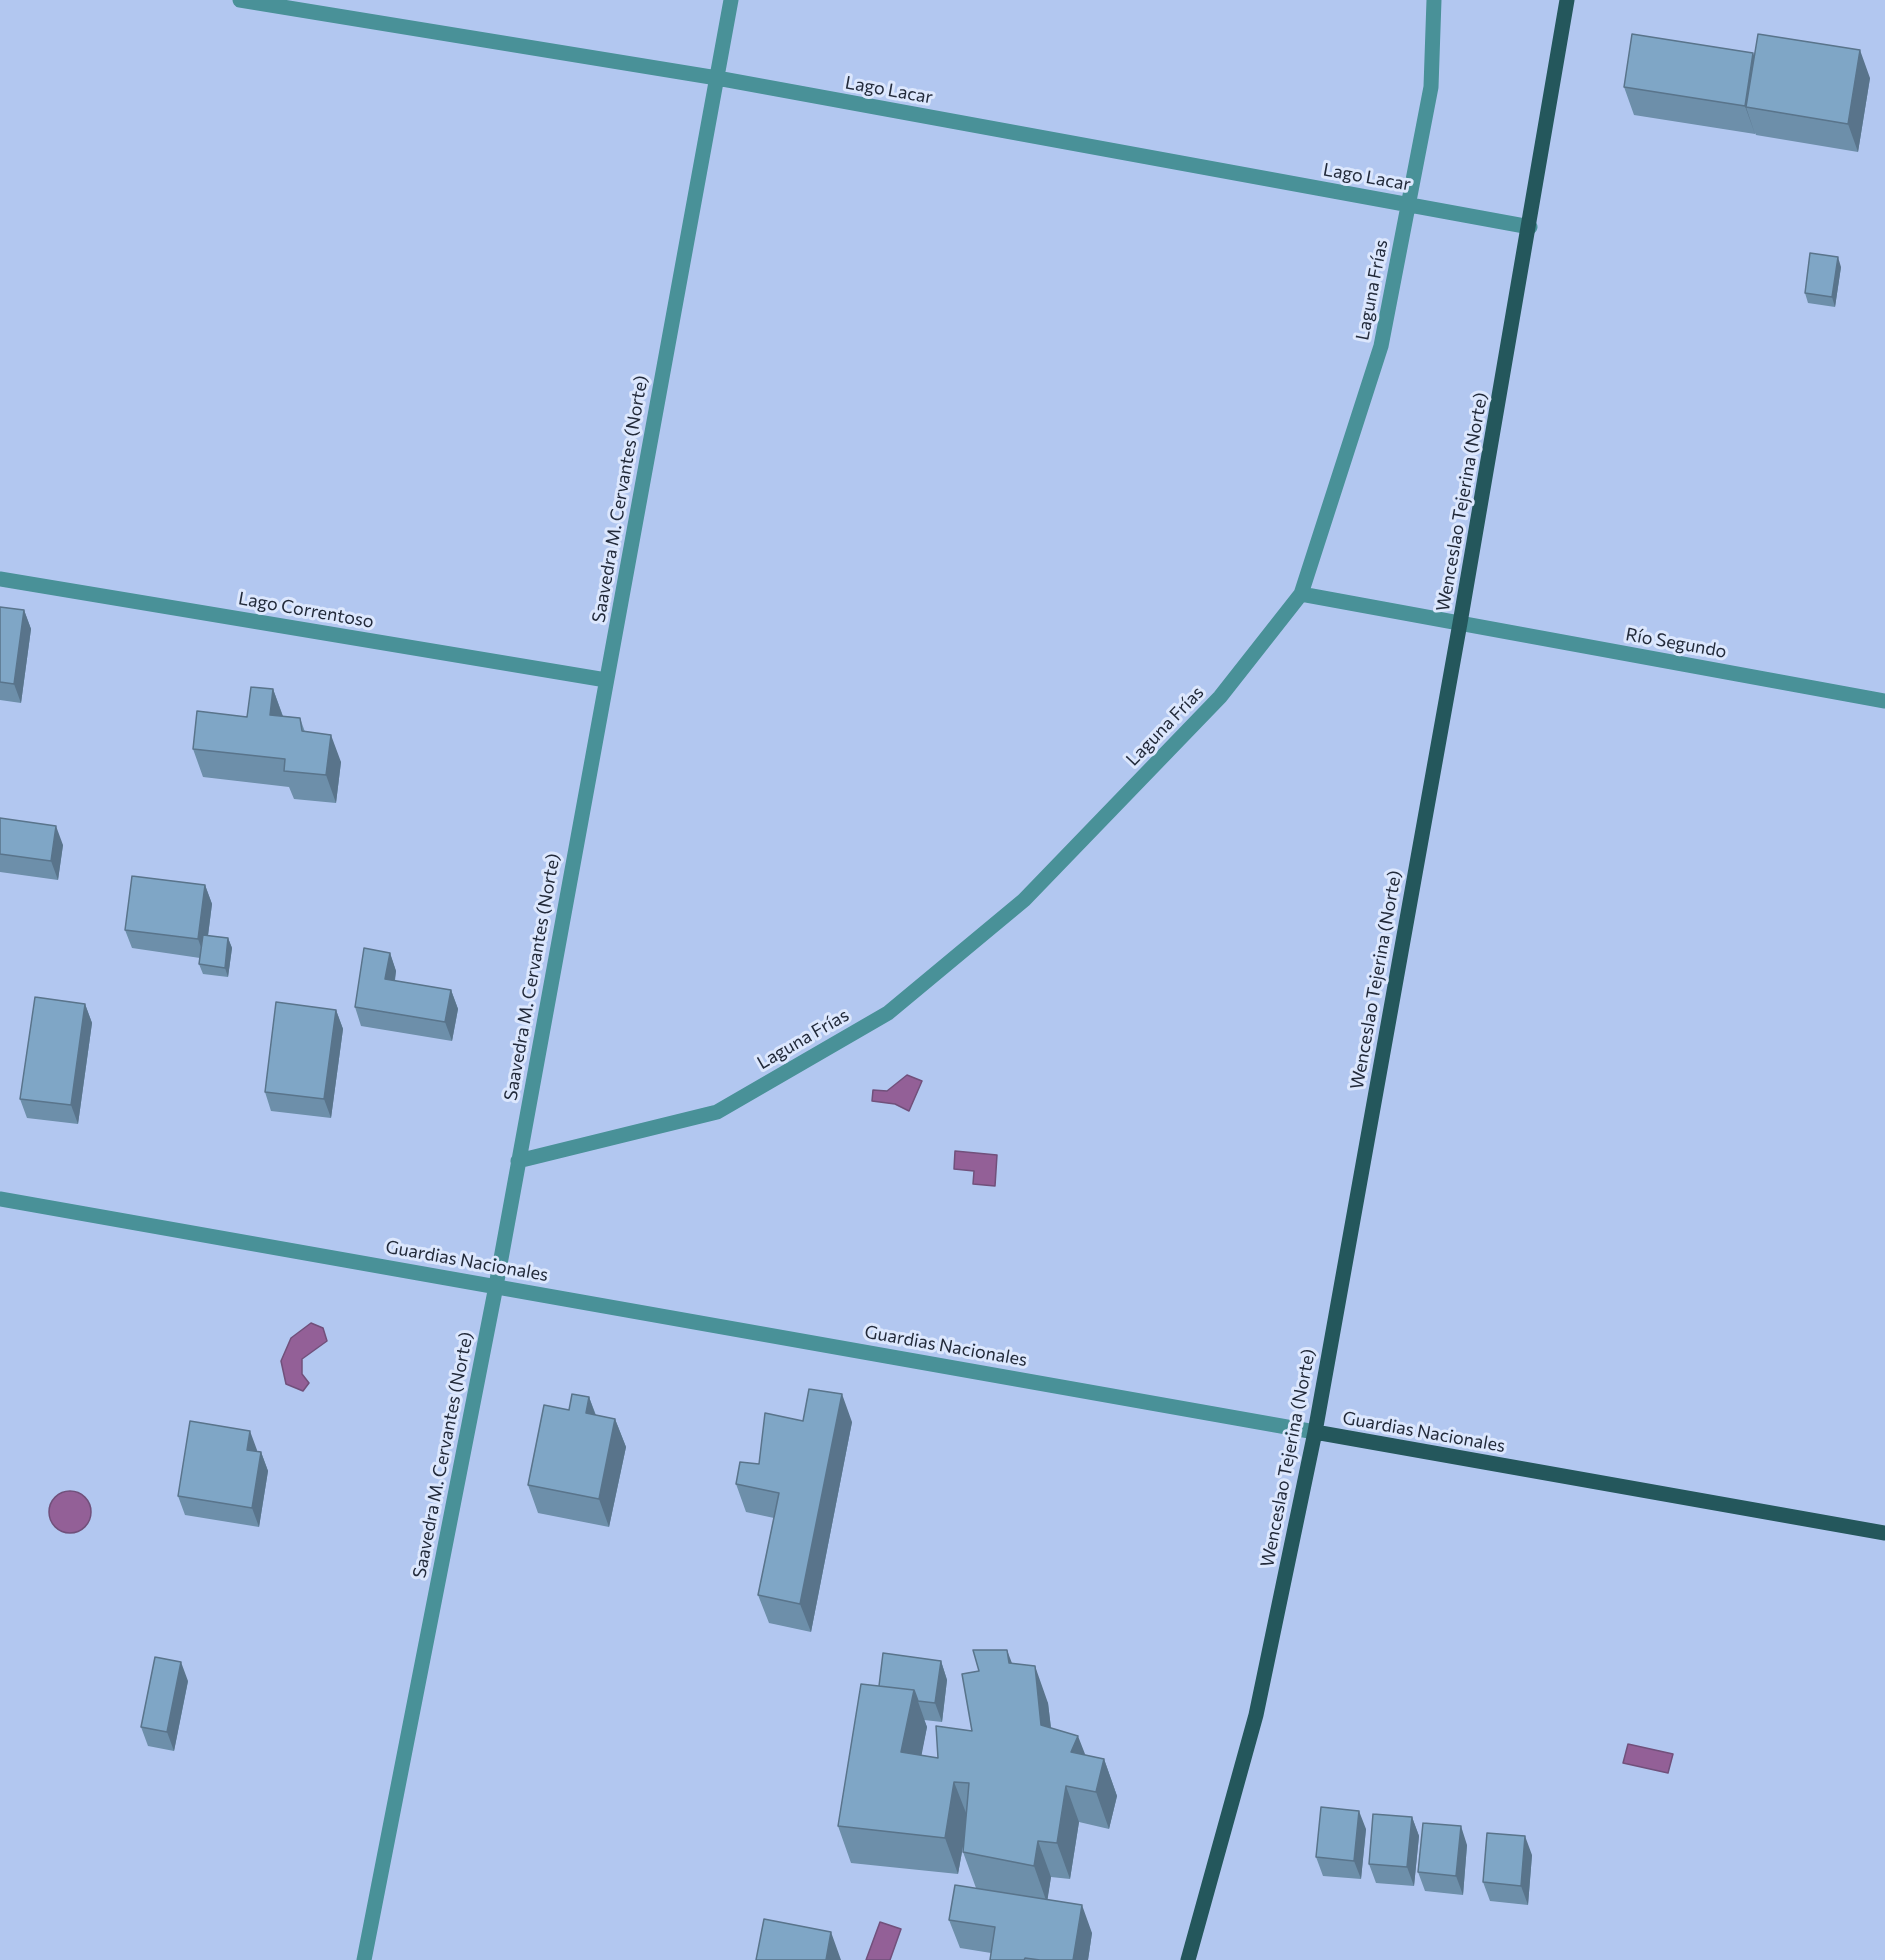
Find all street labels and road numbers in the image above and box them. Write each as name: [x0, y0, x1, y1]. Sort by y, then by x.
street label: Lago Lacar: [843, 72, 935, 108]
street label: Lago Lacar: [1321, 159, 1413, 195]
street label: Laguna Frías: [1352, 238, 1392, 342]
street label: Saavedra M. Cervantes (Norte): [588, 374, 652, 624]
street label: Wenceslao Tejerina (Norte): [1432, 391, 1492, 613]
street label: Lago Correntoso: [237, 587, 375, 633]
street label: Río Segundo: [1624, 623, 1728, 663]
street label: Laguna Frías: [1122, 682, 1208, 770]
street label: Saavedra M. Cervantes (Norte): [500, 852, 564, 1102]
street label: Wenceslao Tejerina (Norte): [1346, 869, 1406, 1091]
street label: Laguna Frías: [753, 1004, 853, 1074]
street label: Guardias Nacionales: [384, 1236, 550, 1286]
street label: Guardias Nacionales: [863, 1321, 1029, 1371]
street label: Saavedra M. Cervantes (Norte): [408, 1330, 478, 1580]
street label: Wenceslao Tejerina (Norte): [1256, 1347, 1320, 1569]
street label: Guardias Nacionales: [1341, 1407, 1507, 1457]

